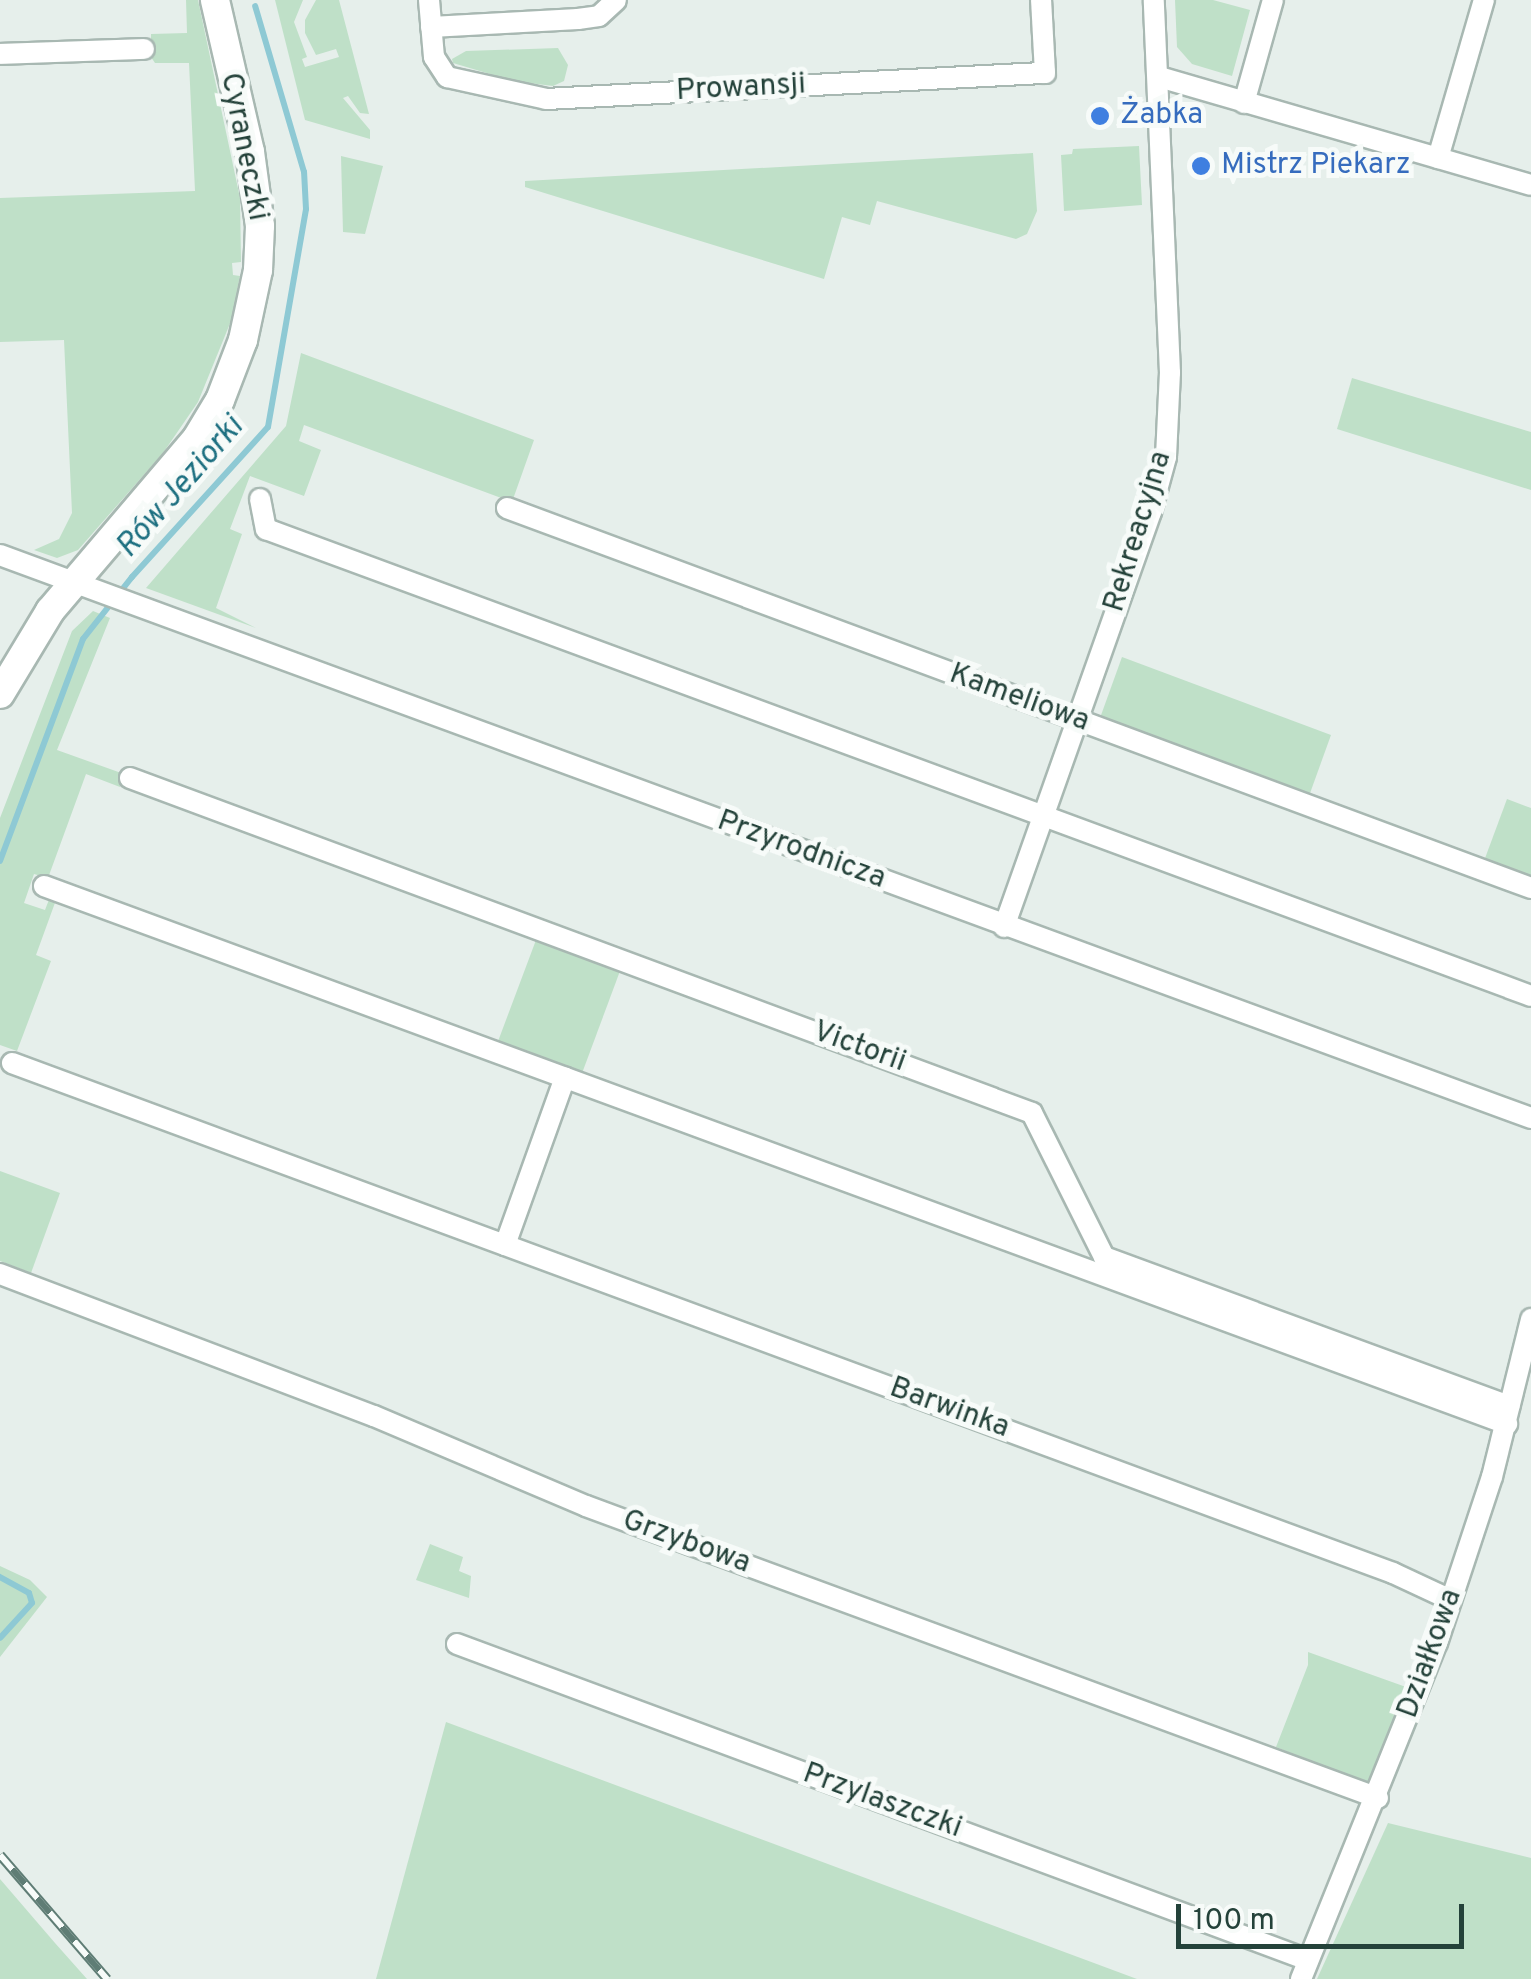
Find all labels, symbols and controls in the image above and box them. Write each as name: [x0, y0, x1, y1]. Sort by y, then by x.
street label: Prowansji: [675, 68, 807, 110]
street label: Cyraneczki: [211, 70, 275, 224]
place label: Żabka: [1120, 98, 1203, 134]
marker: Żabka: [1089, 105, 1111, 127]
place label: Mistrz Piekarz: [1221, 148, 1411, 184]
marker: Mistrz Piekarz: [1190, 155, 1212, 177]
water label: Rów Jeziorki: [109, 409, 253, 567]
street label: Rekreacyjna: [1097, 447, 1181, 617]
street label: Kameliowa: [944, 657, 1094, 741]
street label: Przyrodnicza: [712, 804, 890, 898]
street label: Victorii: [808, 1015, 910, 1081]
street label: Barwinka: [884, 1371, 1014, 1447]
street label: Grzybowa: [617, 1503, 755, 1583]
street label: Działkowa: [1391, 1585, 1471, 1723]
street label: Przylaszczki: [798, 1757, 966, 1847]
scale bar: [1181, 1884, 1468, 1946]
text: 100 m: [1193, 1903, 1275, 1940]

